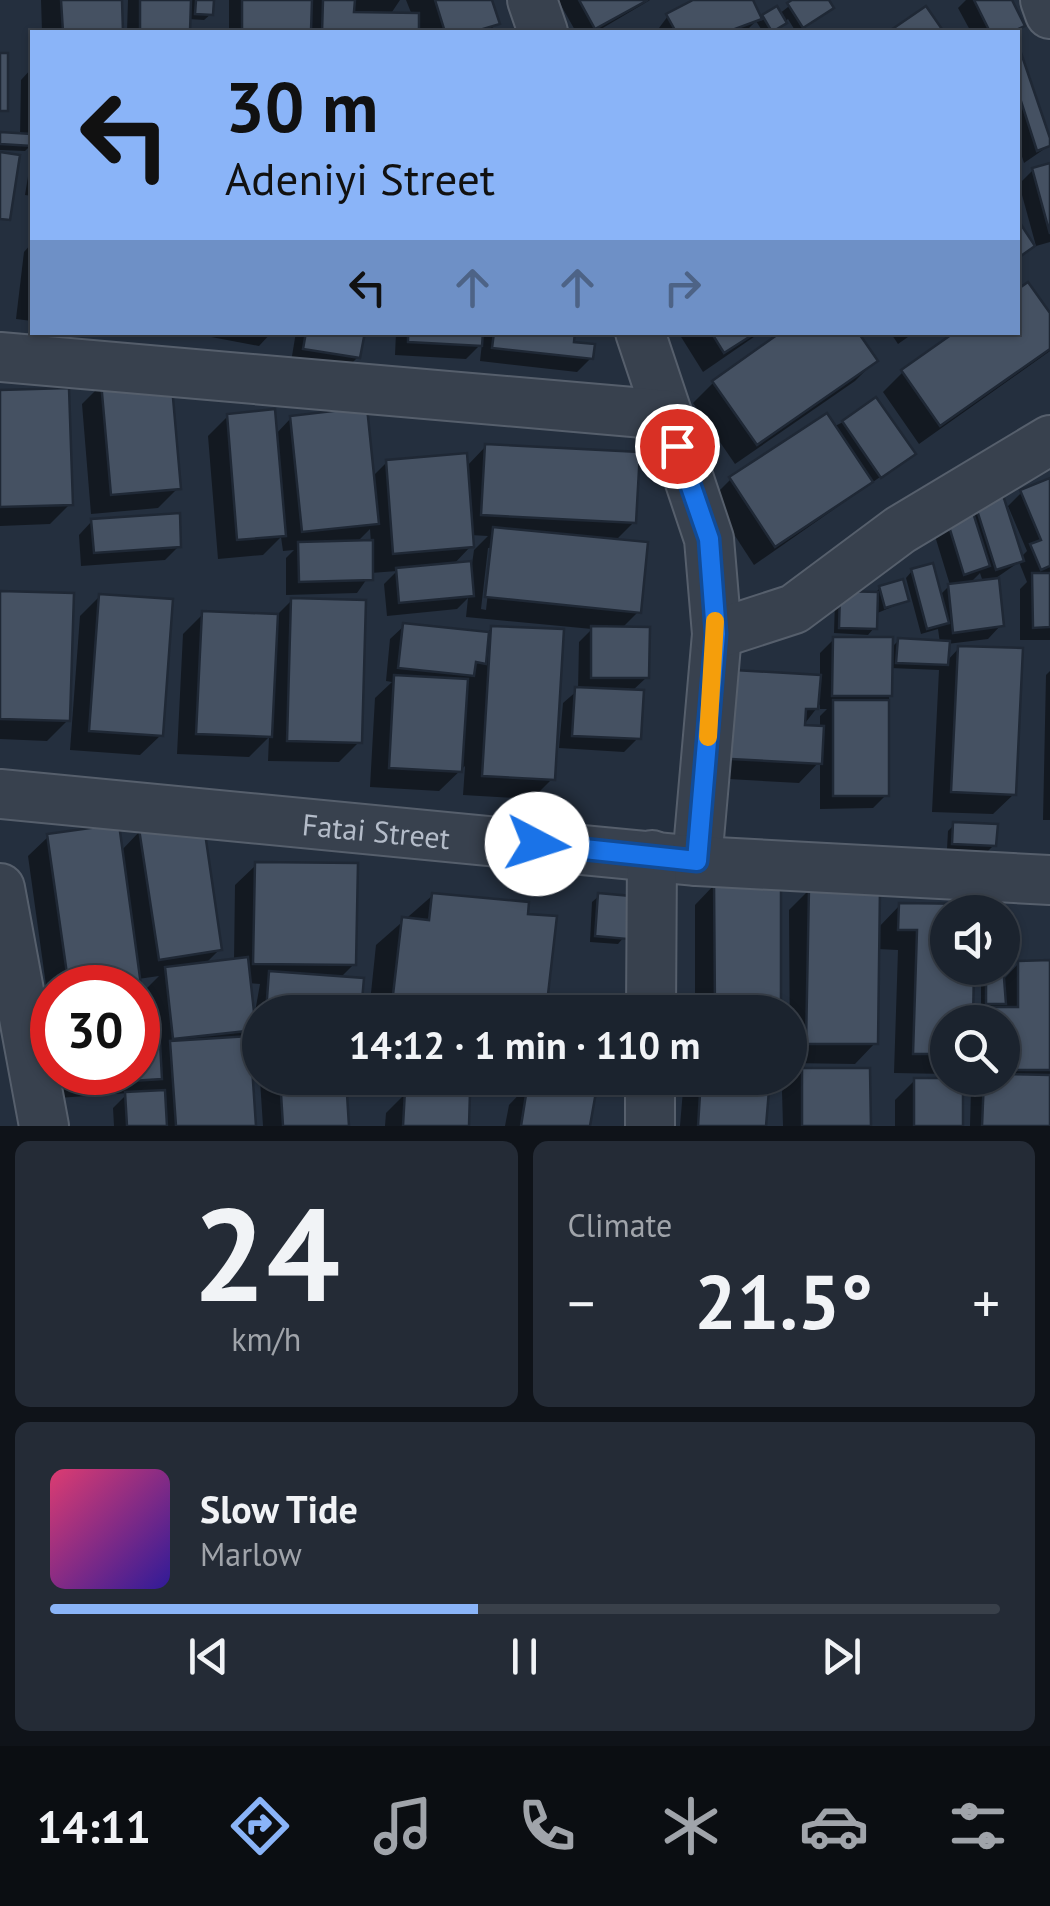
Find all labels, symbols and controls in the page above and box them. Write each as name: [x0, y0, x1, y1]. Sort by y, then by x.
text: 30 m: [225, 61, 378, 151]
icon: left: [60, 70, 190, 200]
text: Adeniyi Street: [225, 149, 495, 207]
icon: left: [340, 260, 395, 315]
icon: ahead: [445, 260, 500, 315]
icon: ahead: [550, 260, 605, 315]
icon: right: [655, 260, 710, 315]
pin: [635, 404, 720, 489]
icon: arrive: [650, 419, 705, 474]
position arrow: [485, 792, 589, 896]
street label: Fatai Street: [301, 804, 452, 857]
map controls: [930, 895, 1020, 1095]
button: sound: [930, 895, 1020, 985]
speed limit sign: 30: [30, 965, 160, 1095]
button: search: [930, 1005, 1020, 1095]
text: 14:12 · 1 min · 110 m: [349, 1020, 700, 1069]
text: 24: [193, 1169, 340, 1337]
text: Climate: [568, 1204, 672, 1246]
text: 21.5°: [694, 1253, 873, 1350]
text: −: [568, 1267, 595, 1338]
text: +: [972, 1267, 1000, 1338]
text: km/h: [231, 1318, 301, 1360]
text: Slow Tide: [200, 1484, 358, 1533]
text: Marlow: [200, 1533, 302, 1575]
icon: previous: [181, 1629, 236, 1684]
icon: pause: [497, 1629, 552, 1684]
icon: next: [814, 1629, 869, 1684]
icon: directions: [225, 1791, 295, 1861]
icon: music: [368, 1791, 438, 1861]
icon: phone: [512, 1791, 582, 1861]
icon: climate: [656, 1791, 726, 1861]
icon: car: [799, 1791, 869, 1861]
icon: filters: [943, 1791, 1013, 1861]
text: 14:11: [37, 1797, 151, 1855]

